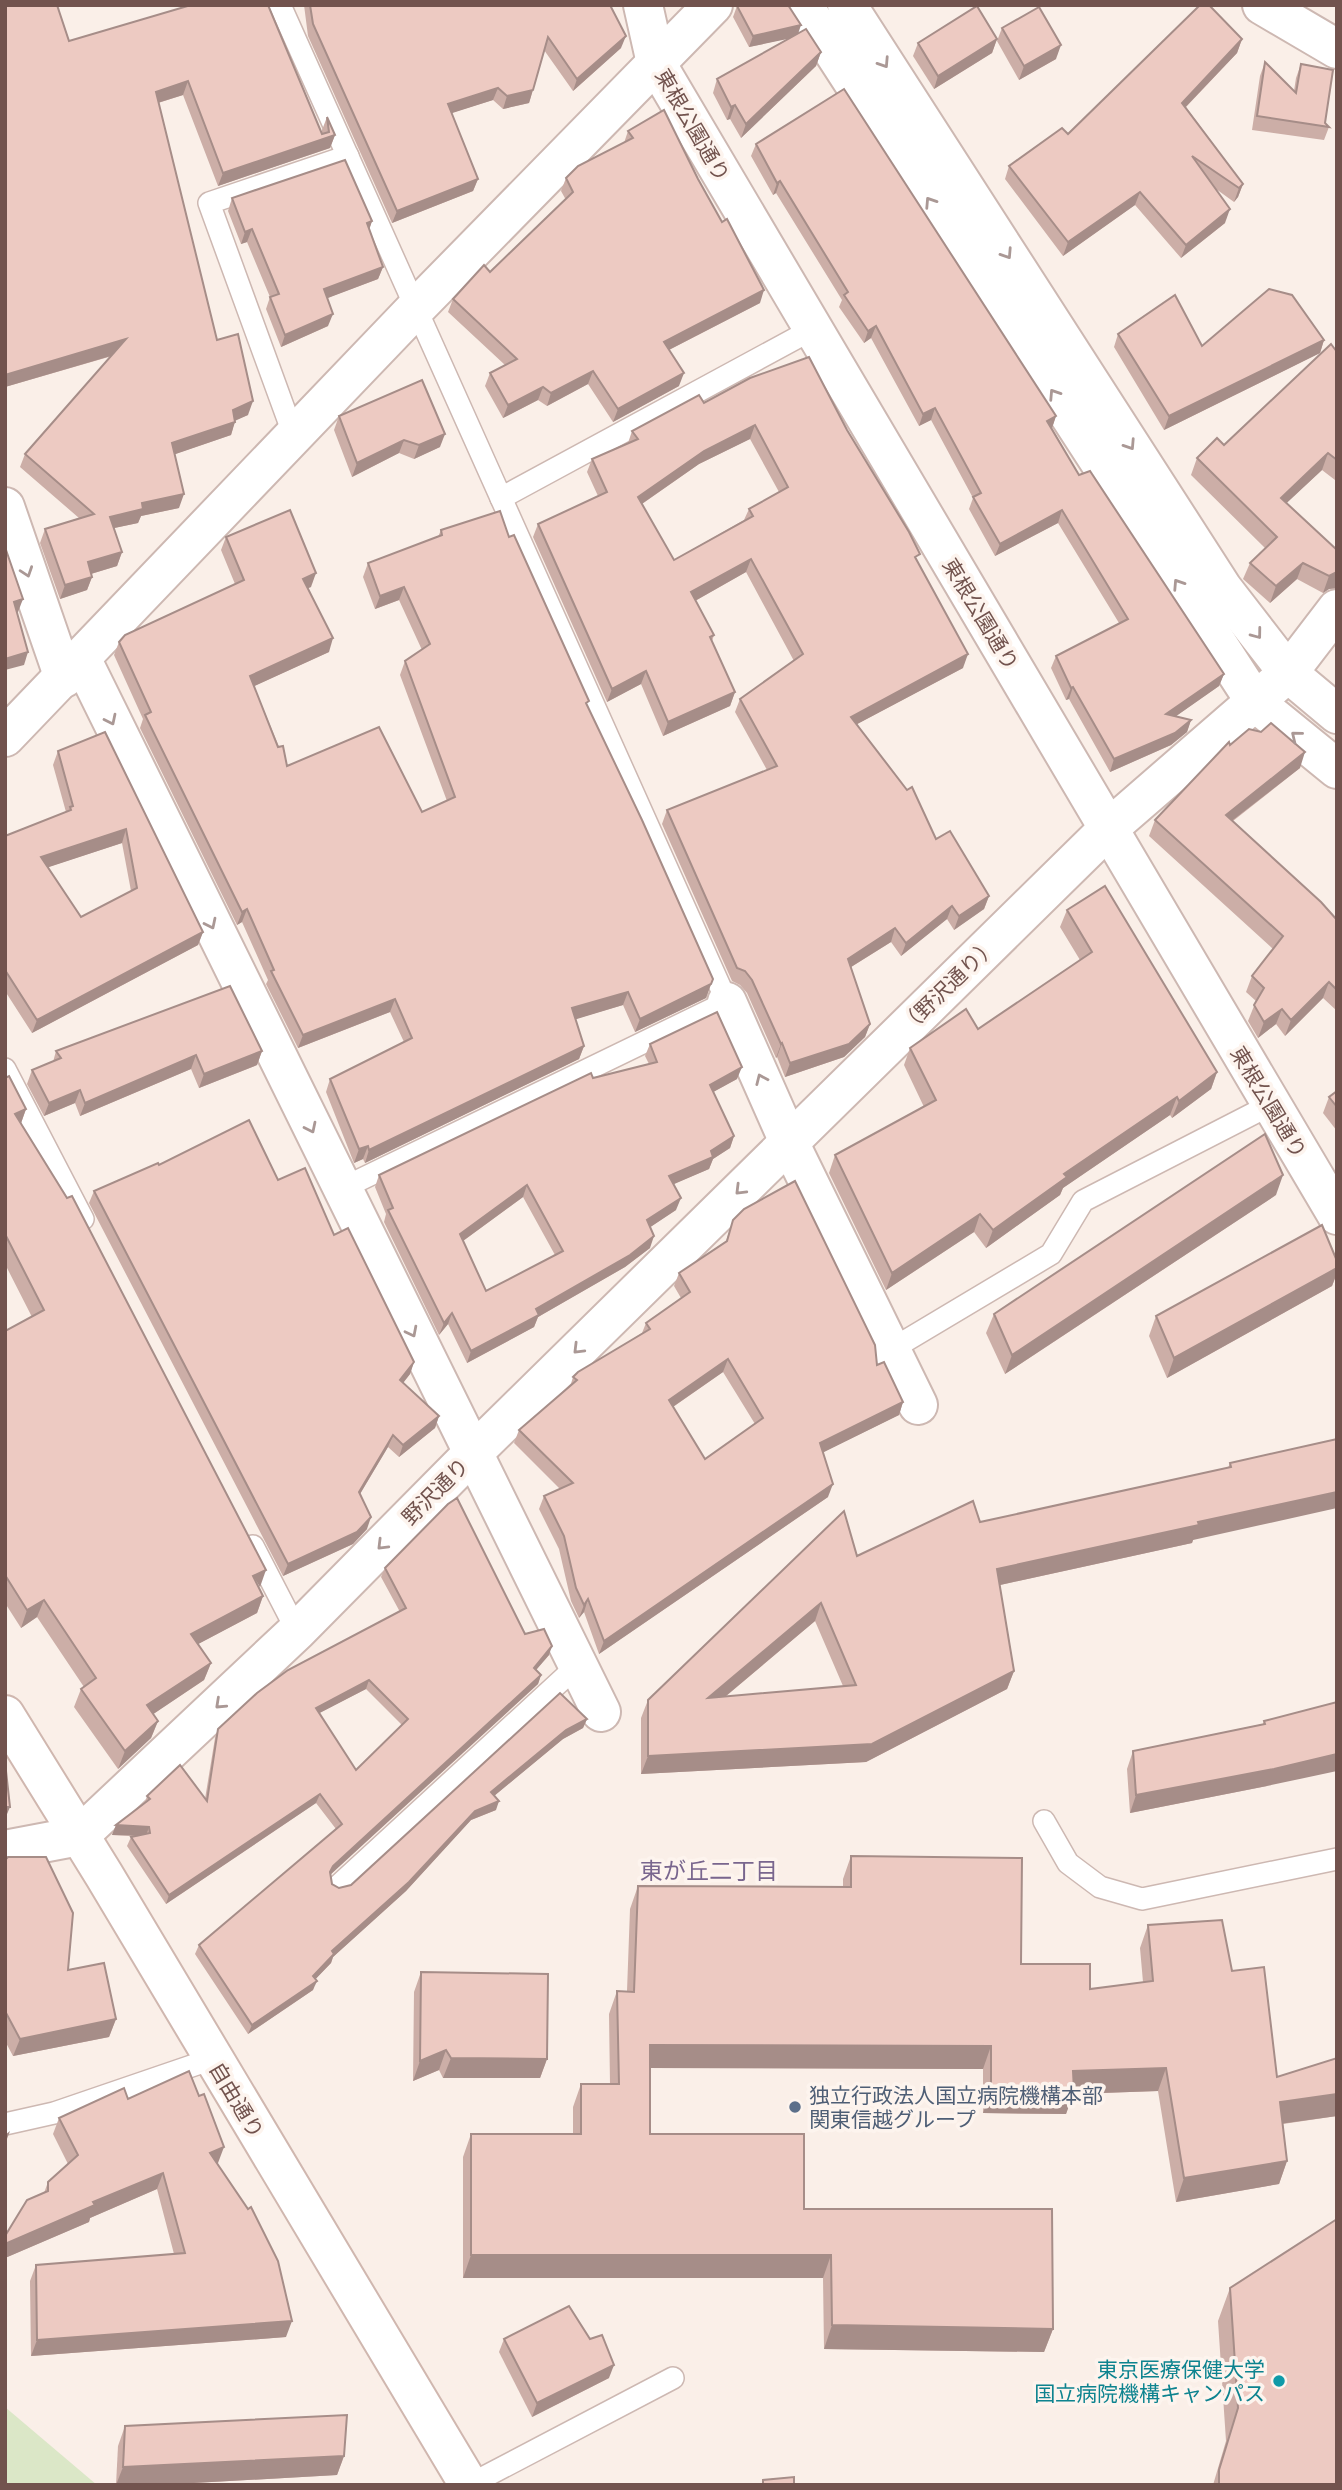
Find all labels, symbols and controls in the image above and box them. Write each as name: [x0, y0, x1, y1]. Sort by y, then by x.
one-way arrow: [875, 55, 888, 68]
street label: 東根公園通り: [650, 64, 736, 186]
one-way arrow: [926, 197, 939, 210]
one-way arrow: [999, 246, 1011, 259]
one-way arrow: [1049, 388, 1062, 401]
one-way arrow: [1122, 437, 1135, 450]
street label: 東根公園通り: [937, 553, 1025, 675]
one-way arrow: [19, 565, 33, 577]
one-way arrow: [1174, 579, 1186, 592]
one-way arrow: [1249, 626, 1262, 638]
one-way arrow: [103, 713, 117, 725]
one-way arrow: [1292, 732, 1305, 744]
one-way arrow: [203, 917, 217, 929]
street label: （野沢通り）: [894, 932, 1002, 1038]
street label: 東根公園通り: [1225, 1041, 1313, 1163]
one-way arrow: [755, 1074, 769, 1087]
one-way arrow: [303, 1121, 317, 1133]
one-way arrow: [735, 1181, 748, 1194]
one-way arrow: [404, 1325, 418, 1337]
one-way arrow: [573, 1341, 586, 1354]
street label: 野沢通り: [396, 1452, 474, 1530]
one-way arrow: [378, 1536, 391, 1549]
one-way arrow: [215, 1695, 228, 1708]
district label: 東が丘二丁目: [640, 1856, 778, 1884]
street label: 自由通り: [204, 2057, 270, 2143]
place label: 独立行政法人国立病院機構本部 関東信越グループ: [809, 2082, 1103, 2132]
marker: 独立行政法人国立病院機構本部 関東信越グループ: [787, 2099, 803, 2115]
place label: 東京医療保健大学 国立病院機構キャンパス: [1034, 2356, 1265, 2406]
marker: 東京医療保健大学 国立病院機構キャンパス: [1271, 2373, 1287, 2389]

